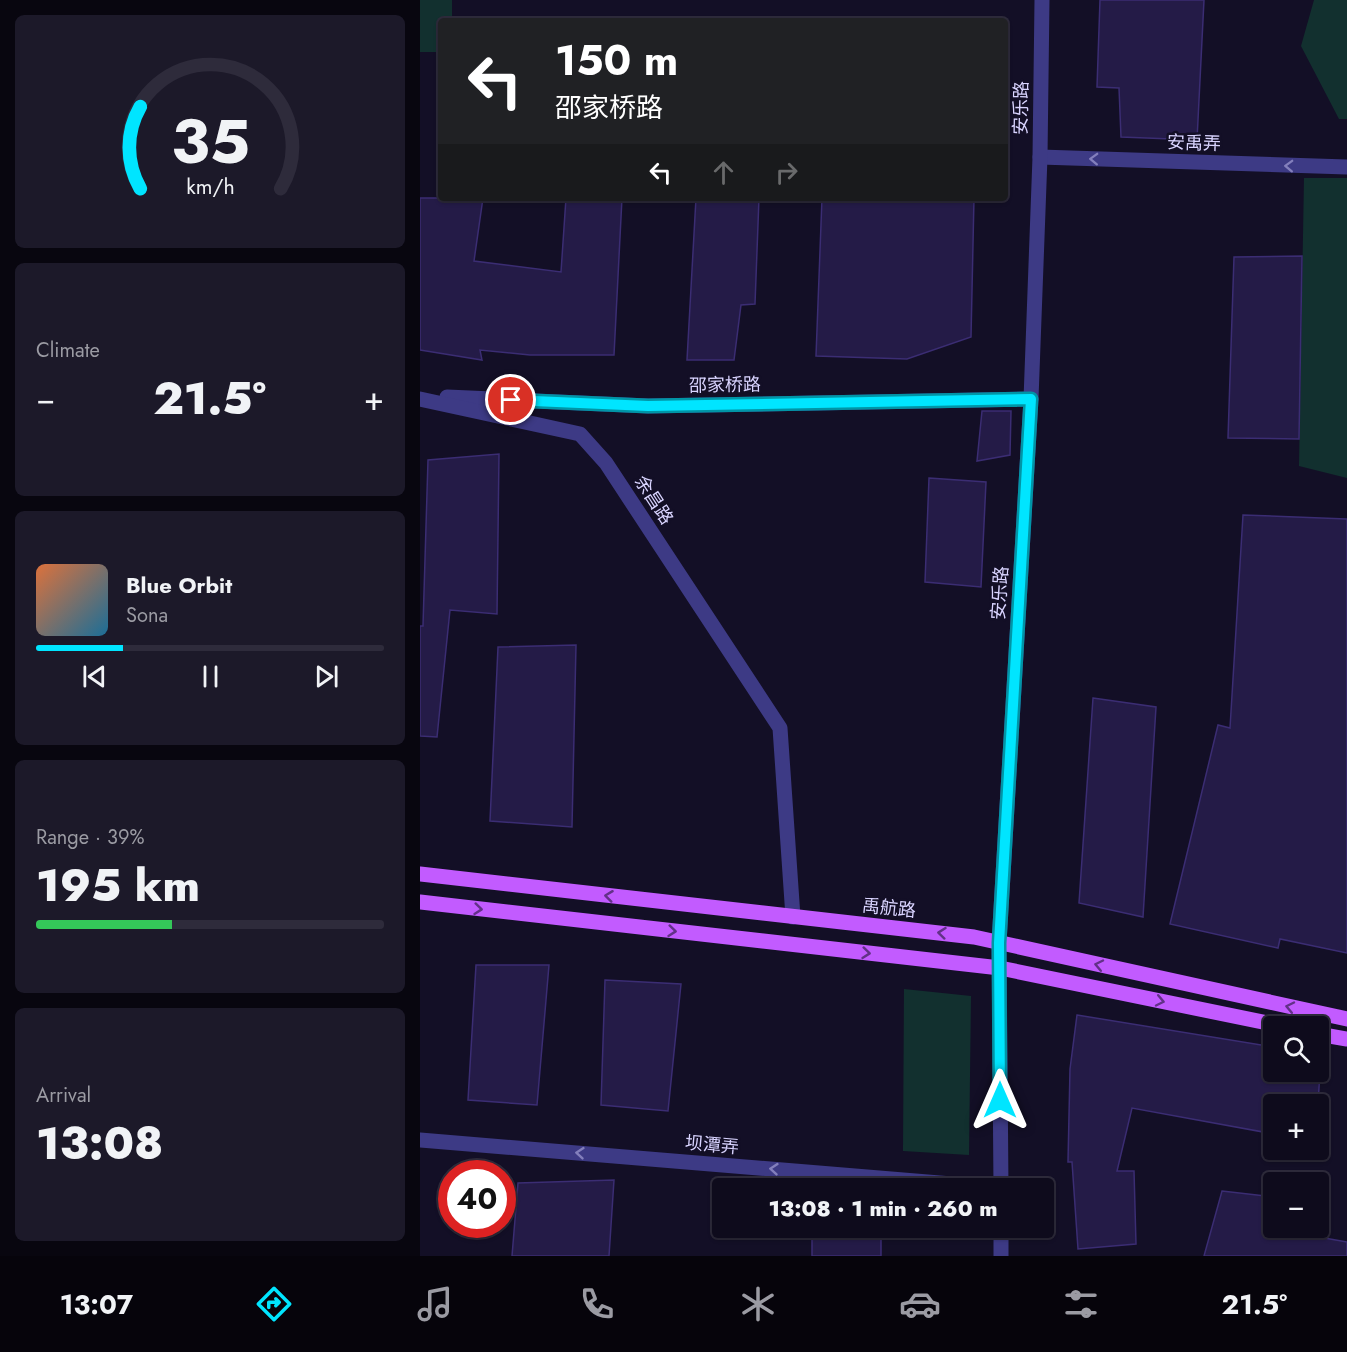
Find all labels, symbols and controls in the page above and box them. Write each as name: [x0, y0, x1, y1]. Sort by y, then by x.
text: 150 m: [555, 30, 678, 91]
icon: left: [456, 42, 534, 120]
street label: 安乐路: [1008, 81, 1034, 135]
text: 邵家桥路: [555, 88, 663, 127]
text: 35: [170, 96, 249, 186]
street label: 安禹弄: [1167, 129, 1221, 157]
one-way arrow: [1089, 152, 1098, 165]
icon: left: [644, 156, 677, 189]
icon: ahead: [707, 156, 740, 189]
icon: right: [770, 156, 803, 189]
one-way arrow: [1284, 160, 1293, 173]
text: km/h: [186, 171, 234, 202]
text: Climate: [36, 336, 100, 365]
text: 21.5°: [153, 366, 266, 431]
street label: 邵家桥路: [689, 371, 761, 399]
pin: [485, 374, 536, 425]
text: −: [36, 375, 55, 422]
text: +: [364, 375, 384, 422]
icon: arrive: [494, 383, 527, 416]
street label: 余昌路: [628, 470, 680, 530]
street label: 安乐路: [985, 565, 1015, 621]
text: Blue Orbit: [126, 569, 232, 601]
text: Sona: [126, 601, 168, 630]
icon: previous: [78, 660, 111, 693]
icon: pause: [194, 660, 227, 693]
icon: next: [310, 660, 343, 693]
text: Range · 39%: [36, 823, 144, 852]
text: 195 km: [36, 853, 200, 918]
one-way arrow: [605, 890, 614, 903]
street label: 禹航路: [861, 892, 917, 924]
one-way arrow: [474, 902, 483, 915]
one-way arrow: [667, 924, 676, 937]
one-way arrow: [937, 927, 946, 940]
one-way arrow: [861, 946, 870, 959]
one-way arrow: [1095, 959, 1105, 972]
one-way arrow: [1155, 994, 1165, 1007]
one-way arrow: [1285, 1001, 1295, 1014]
map controls: [1263, 1016, 1329, 1238]
button: search: [1263, 1016, 1329, 1082]
position arrow: [968, 1068, 1032, 1132]
text: Arrival: [36, 1081, 91, 1110]
button: +: [1263, 1094, 1329, 1160]
text: 13:08: [36, 1111, 163, 1176]
street label: 坝潭弄: [684, 1130, 740, 1160]
one-way arrow: [575, 1147, 584, 1160]
speed limit sign: 40: [438, 1160, 516, 1238]
one-way arrow: [770, 1163, 779, 1176]
button: −: [1263, 1172, 1329, 1238]
text: 13:08 · 1 min · 260 m: [768, 1192, 998, 1224]
icon: directions: [253, 1283, 295, 1325]
icon: music: [414, 1283, 456, 1325]
icon: phone: [576, 1283, 618, 1325]
icon: climate: [737, 1283, 779, 1325]
icon: car: [899, 1283, 941, 1325]
icon: filters: [1060, 1283, 1102, 1325]
text: 13:07: [60, 1285, 133, 1324]
text: 21.5°: [1222, 1285, 1287, 1324]

